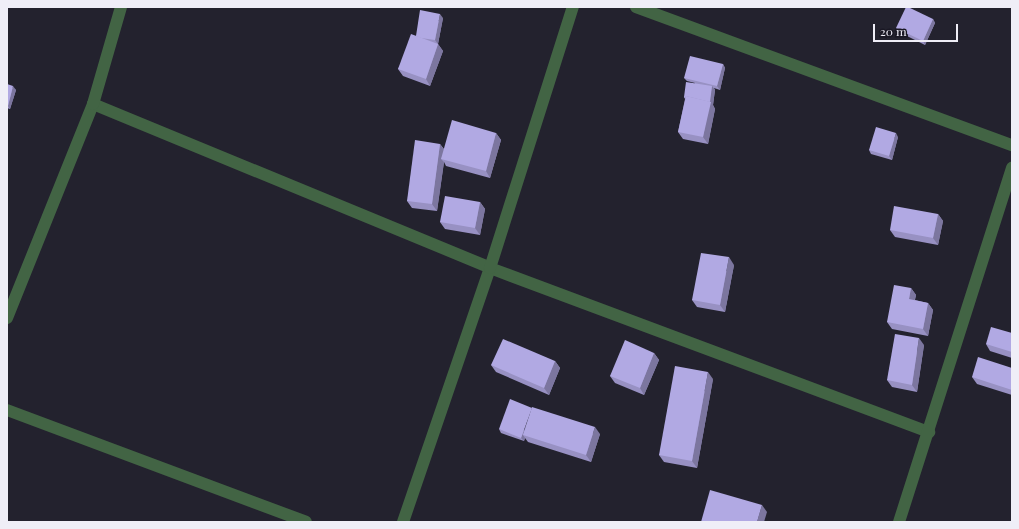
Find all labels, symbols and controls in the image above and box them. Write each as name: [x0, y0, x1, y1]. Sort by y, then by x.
scale bar: [875, 16, 960, 42]
text: 20 m: [880, 23, 907, 39]

